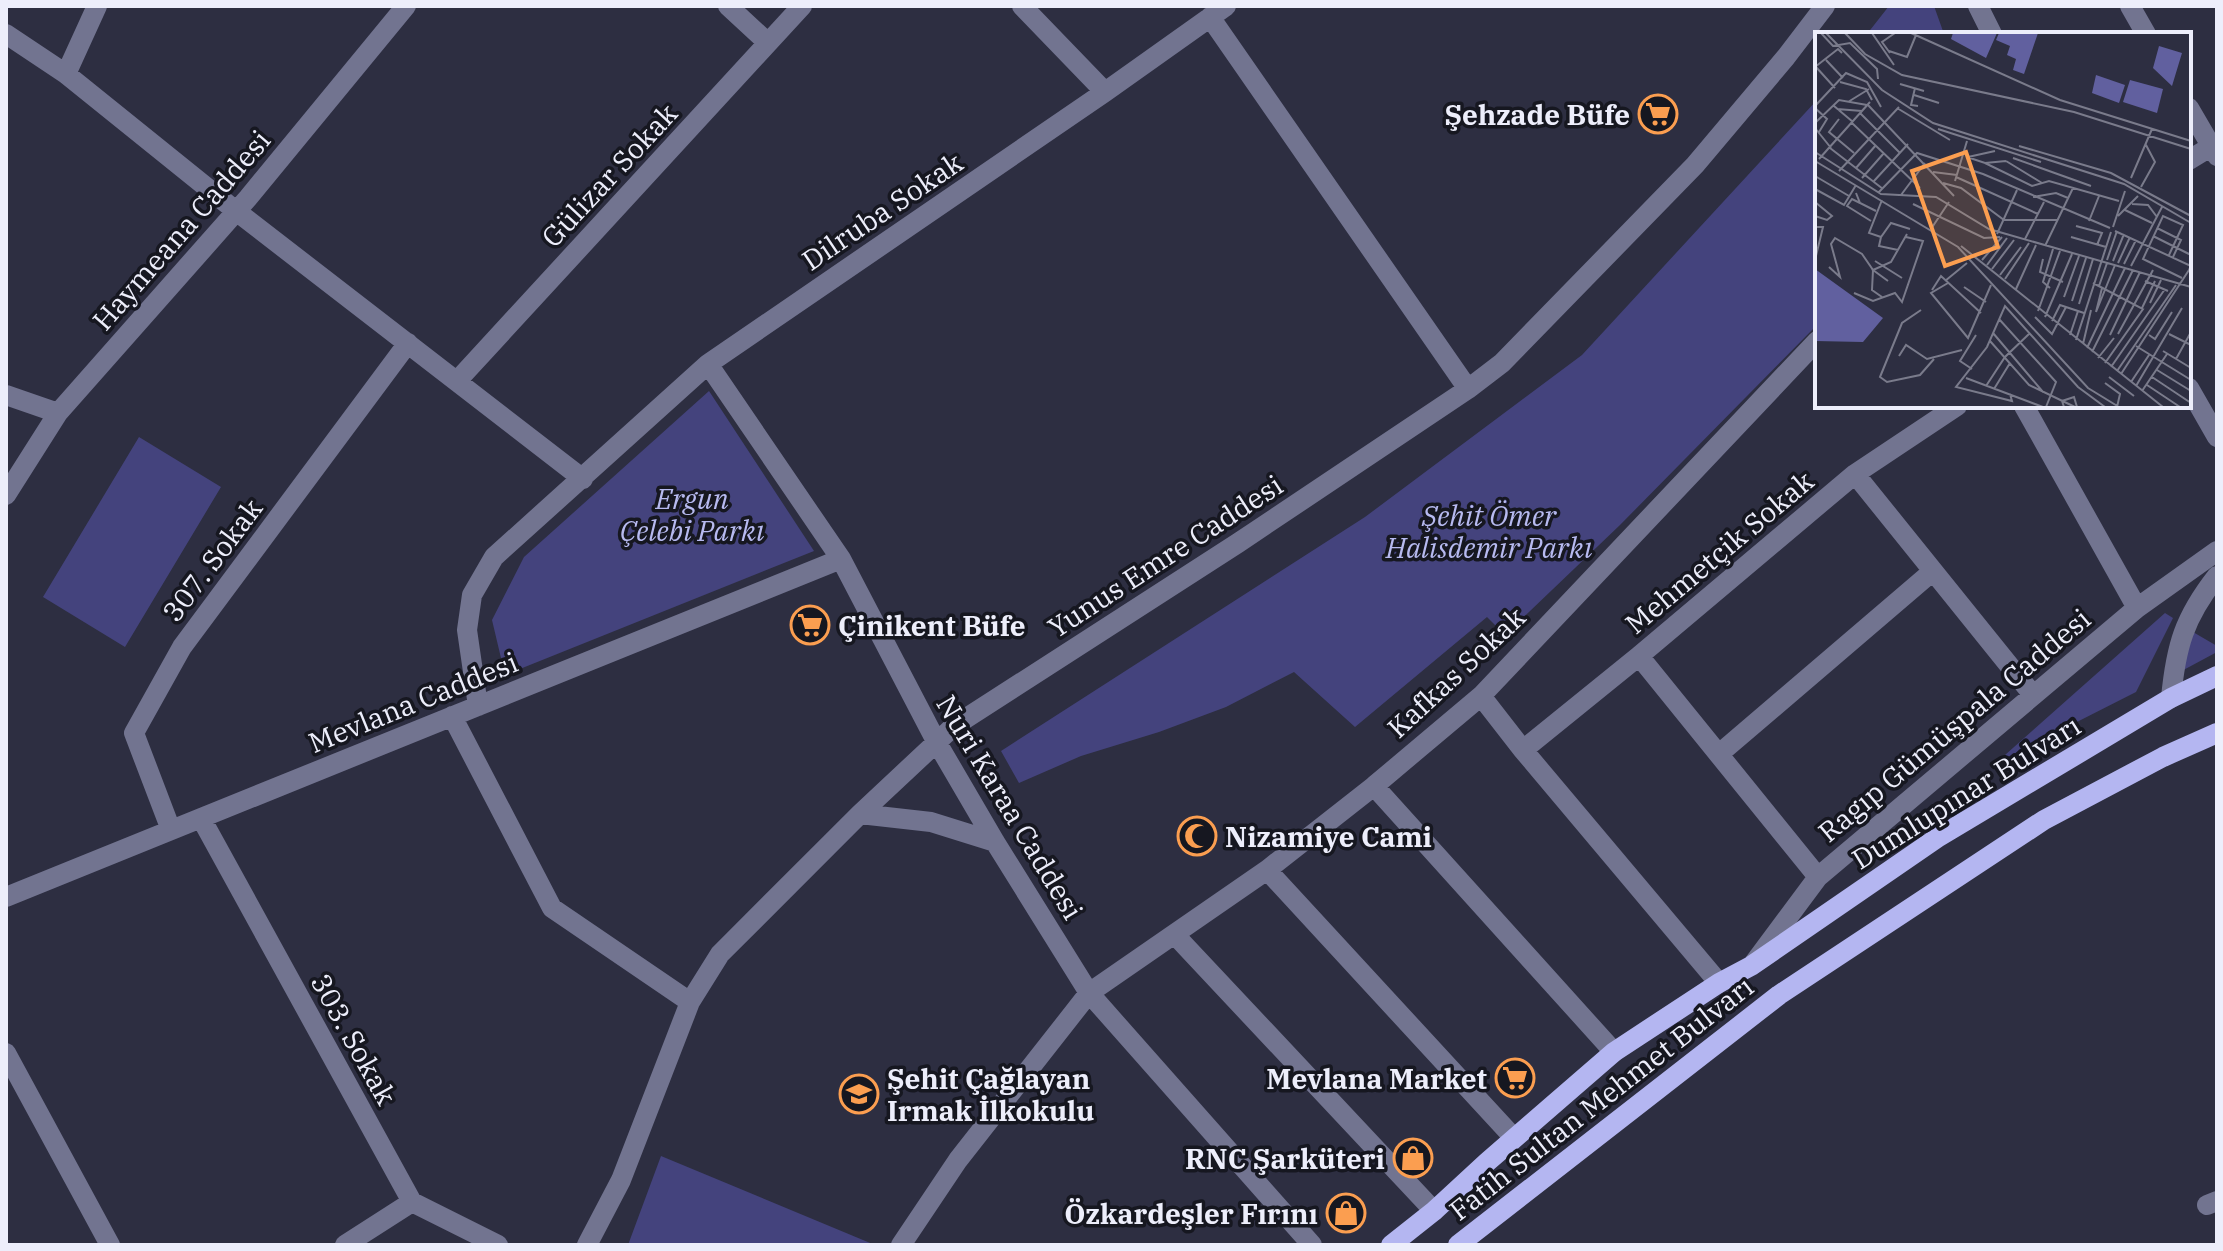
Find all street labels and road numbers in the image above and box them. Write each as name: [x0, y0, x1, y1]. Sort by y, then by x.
street label: Gülizar Sokak: [533, 95, 686, 255]
street label: Haymeana Caddesi: [84, 122, 278, 338]
street label: Dilruba Sokak: [794, 143, 970, 278]
street label: Mehmetçik Sokak: [1617, 462, 1821, 642]
street label: Yunus Emre Caddesi: [1041, 466, 1289, 646]
street label: 307. Sokak: [154, 491, 271, 629]
street label: Kafkas Sokak: [1379, 598, 1534, 746]
street label: Ragıp Gümüşpala Caddesi: [1810, 600, 2098, 850]
street label: Mevlana Caddesi: [303, 643, 523, 761]
street label: Nuri Karaa Caddesi: [928, 688, 1092, 926]
street label: Dumlupınar Bulvarı: [1845, 707, 2087, 877]
street label: 303. Sokak: [303, 967, 406, 1112]
street label: Fatih Sultan Mehmet Bulvarı: [1441, 968, 1761, 1228]

